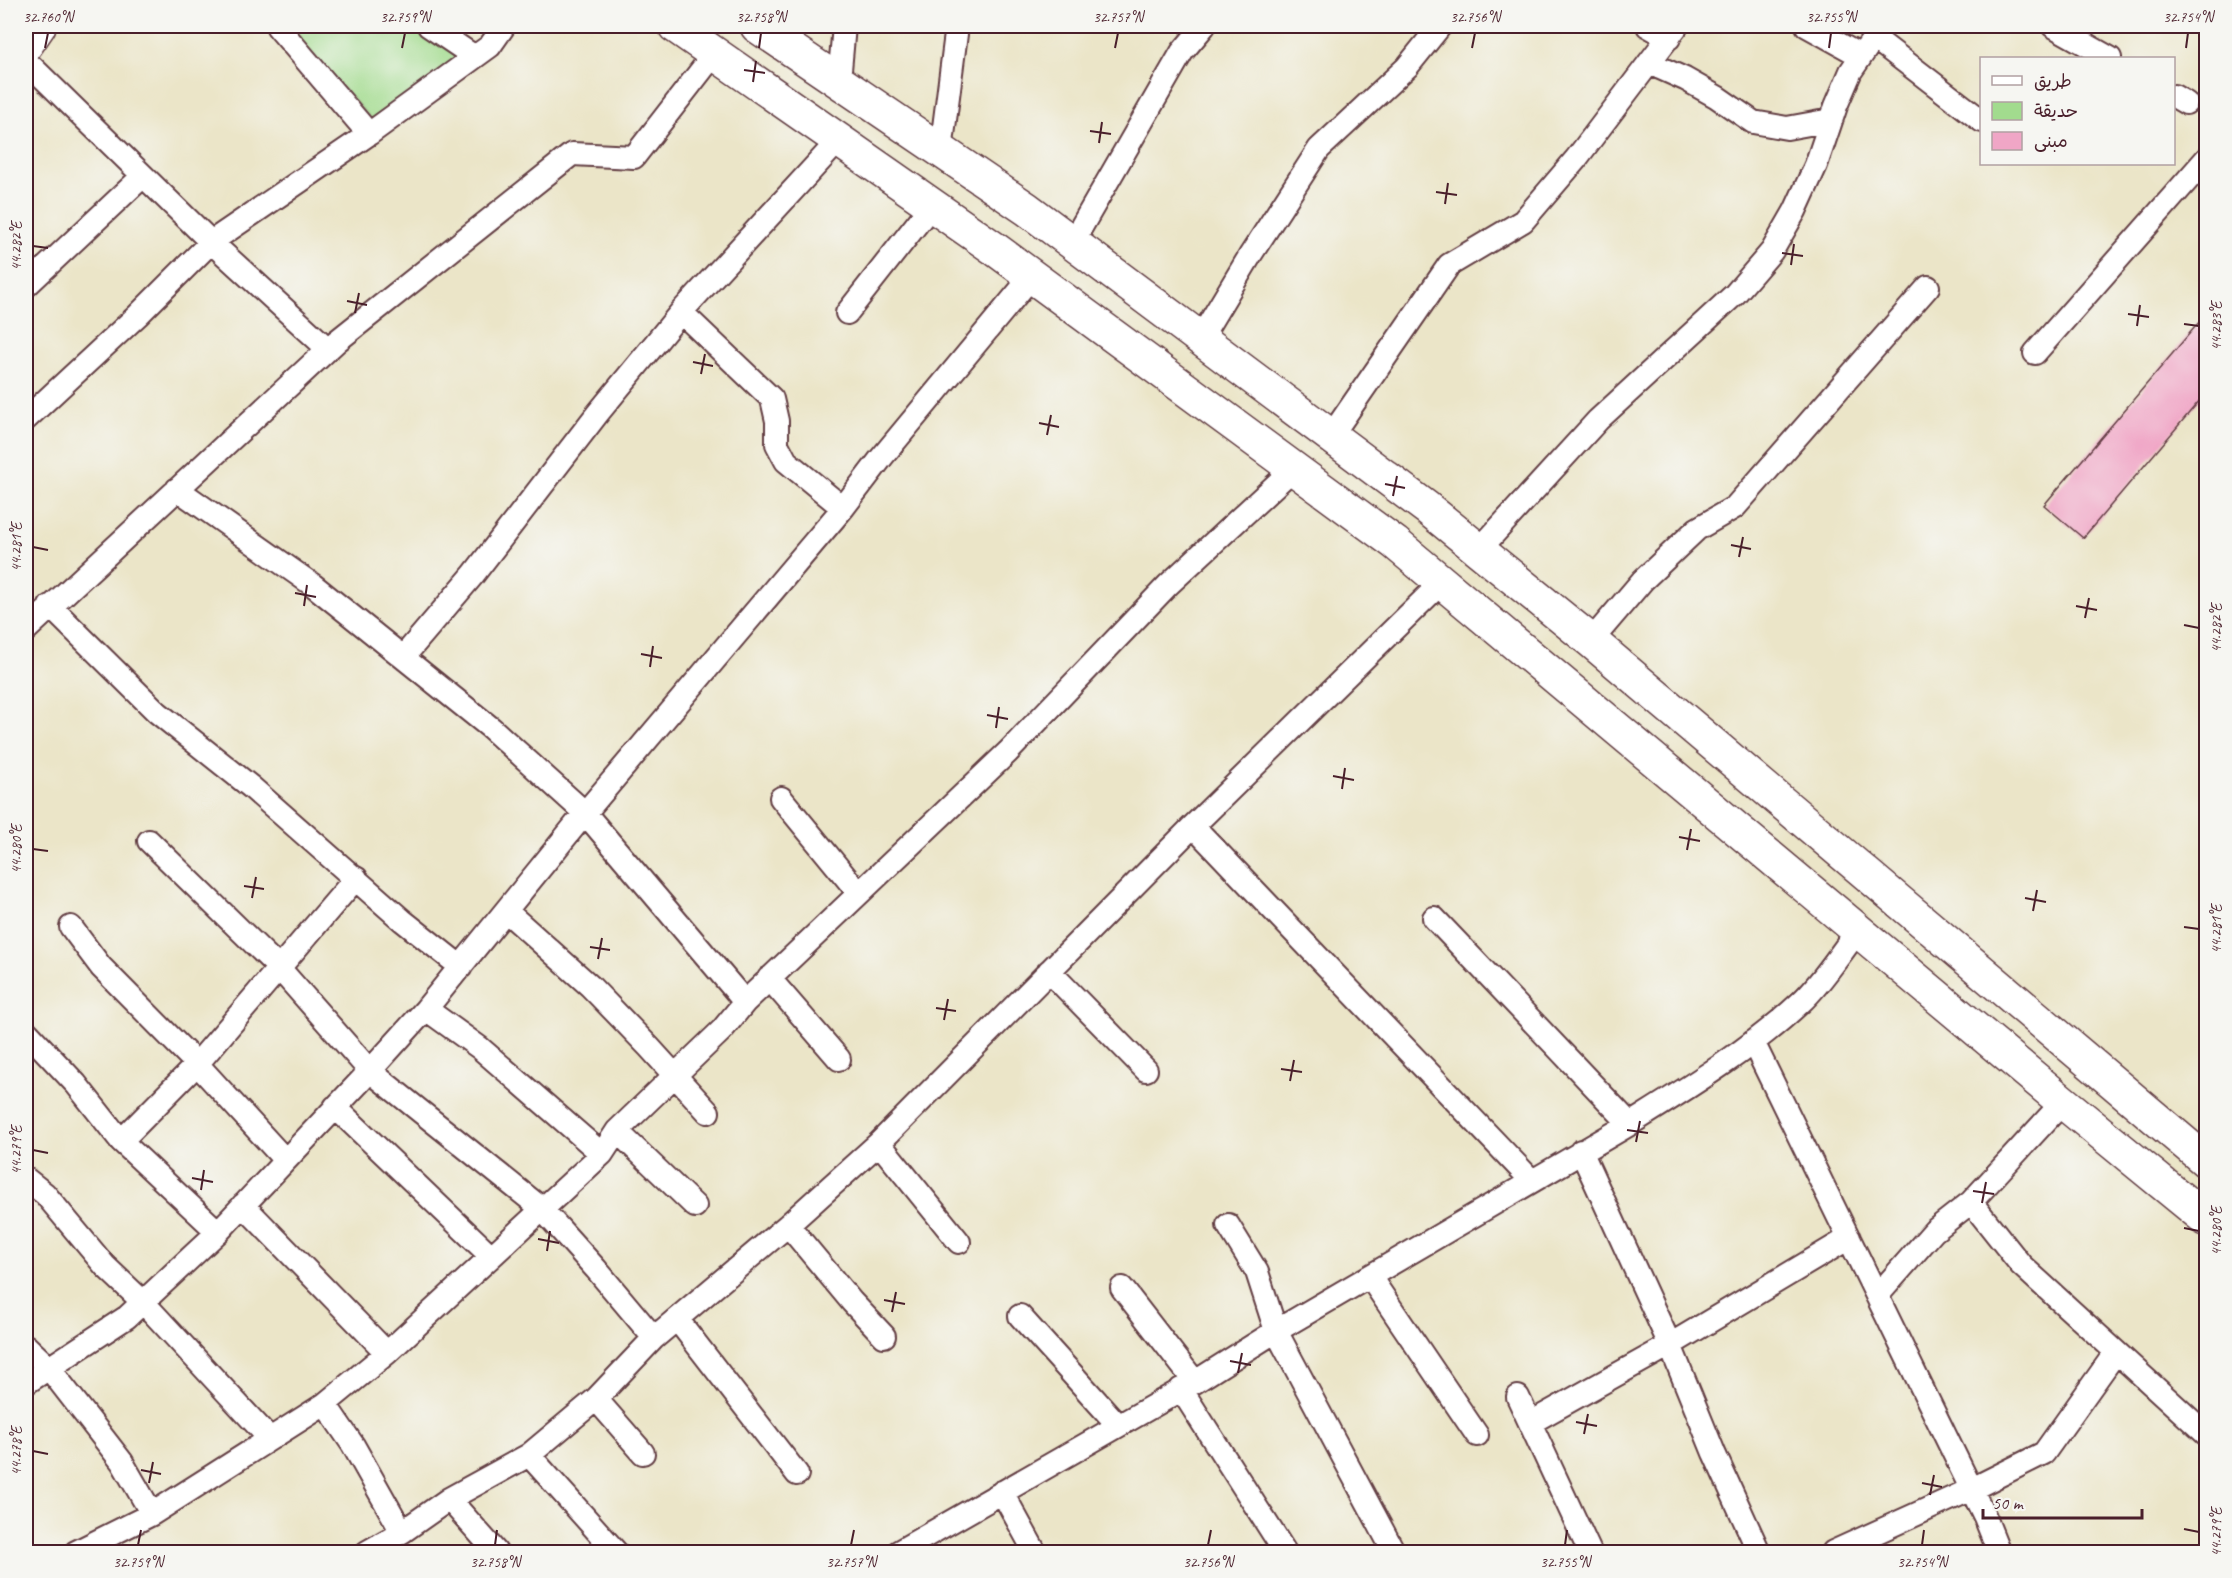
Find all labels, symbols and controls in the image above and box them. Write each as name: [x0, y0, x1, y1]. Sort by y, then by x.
text: 32.760°N: [23, 8, 76, 27]
text: 32.759°N: [380, 8, 433, 27]
text: 32.758°N: [736, 8, 789, 27]
text: 32.757°N: [1093, 8, 1146, 27]
text: 32.756°N: [1450, 8, 1503, 27]
text: 32.755°N: [1806, 8, 1859, 27]
text: 32.754°N: [2163, 8, 2216, 27]
legend: [1980, 57, 2175, 165]
text: طريق: [2034, 70, 2072, 92]
text: حديقة: [2034, 100, 2078, 122]
text: مبنى: [2034, 130, 2068, 152]
text: 44.282°E: [7, 219, 26, 270]
text: 44.283°E: [2207, 299, 2226, 350]
text: 44.281°E: [7, 520, 26, 571]
text: 44.282°E: [2207, 601, 2226, 652]
text: 44.280°E: [7, 822, 26, 873]
text: 44.281°E: [2207, 902, 2226, 953]
text: 44.279°E: [7, 1123, 26, 1174]
text: 44.280°E: [2207, 1204, 2226, 1255]
text: 44.278°E: [7, 1424, 26, 1475]
scale bar: [1983, 1482, 2142, 1520]
text: 50 m: [1992, 1492, 2025, 1514]
text: 44.279°E: [2207, 1505, 2226, 1556]
text: 32.759°N: [113, 1553, 166, 1572]
text: 32.758°N: [470, 1553, 523, 1572]
text: 32.757°N: [826, 1553, 879, 1572]
text: 32.756°N: [1183, 1553, 1236, 1572]
text: 32.755°N: [1540, 1553, 1593, 1572]
text: 32.754°N: [1897, 1553, 1950, 1572]

